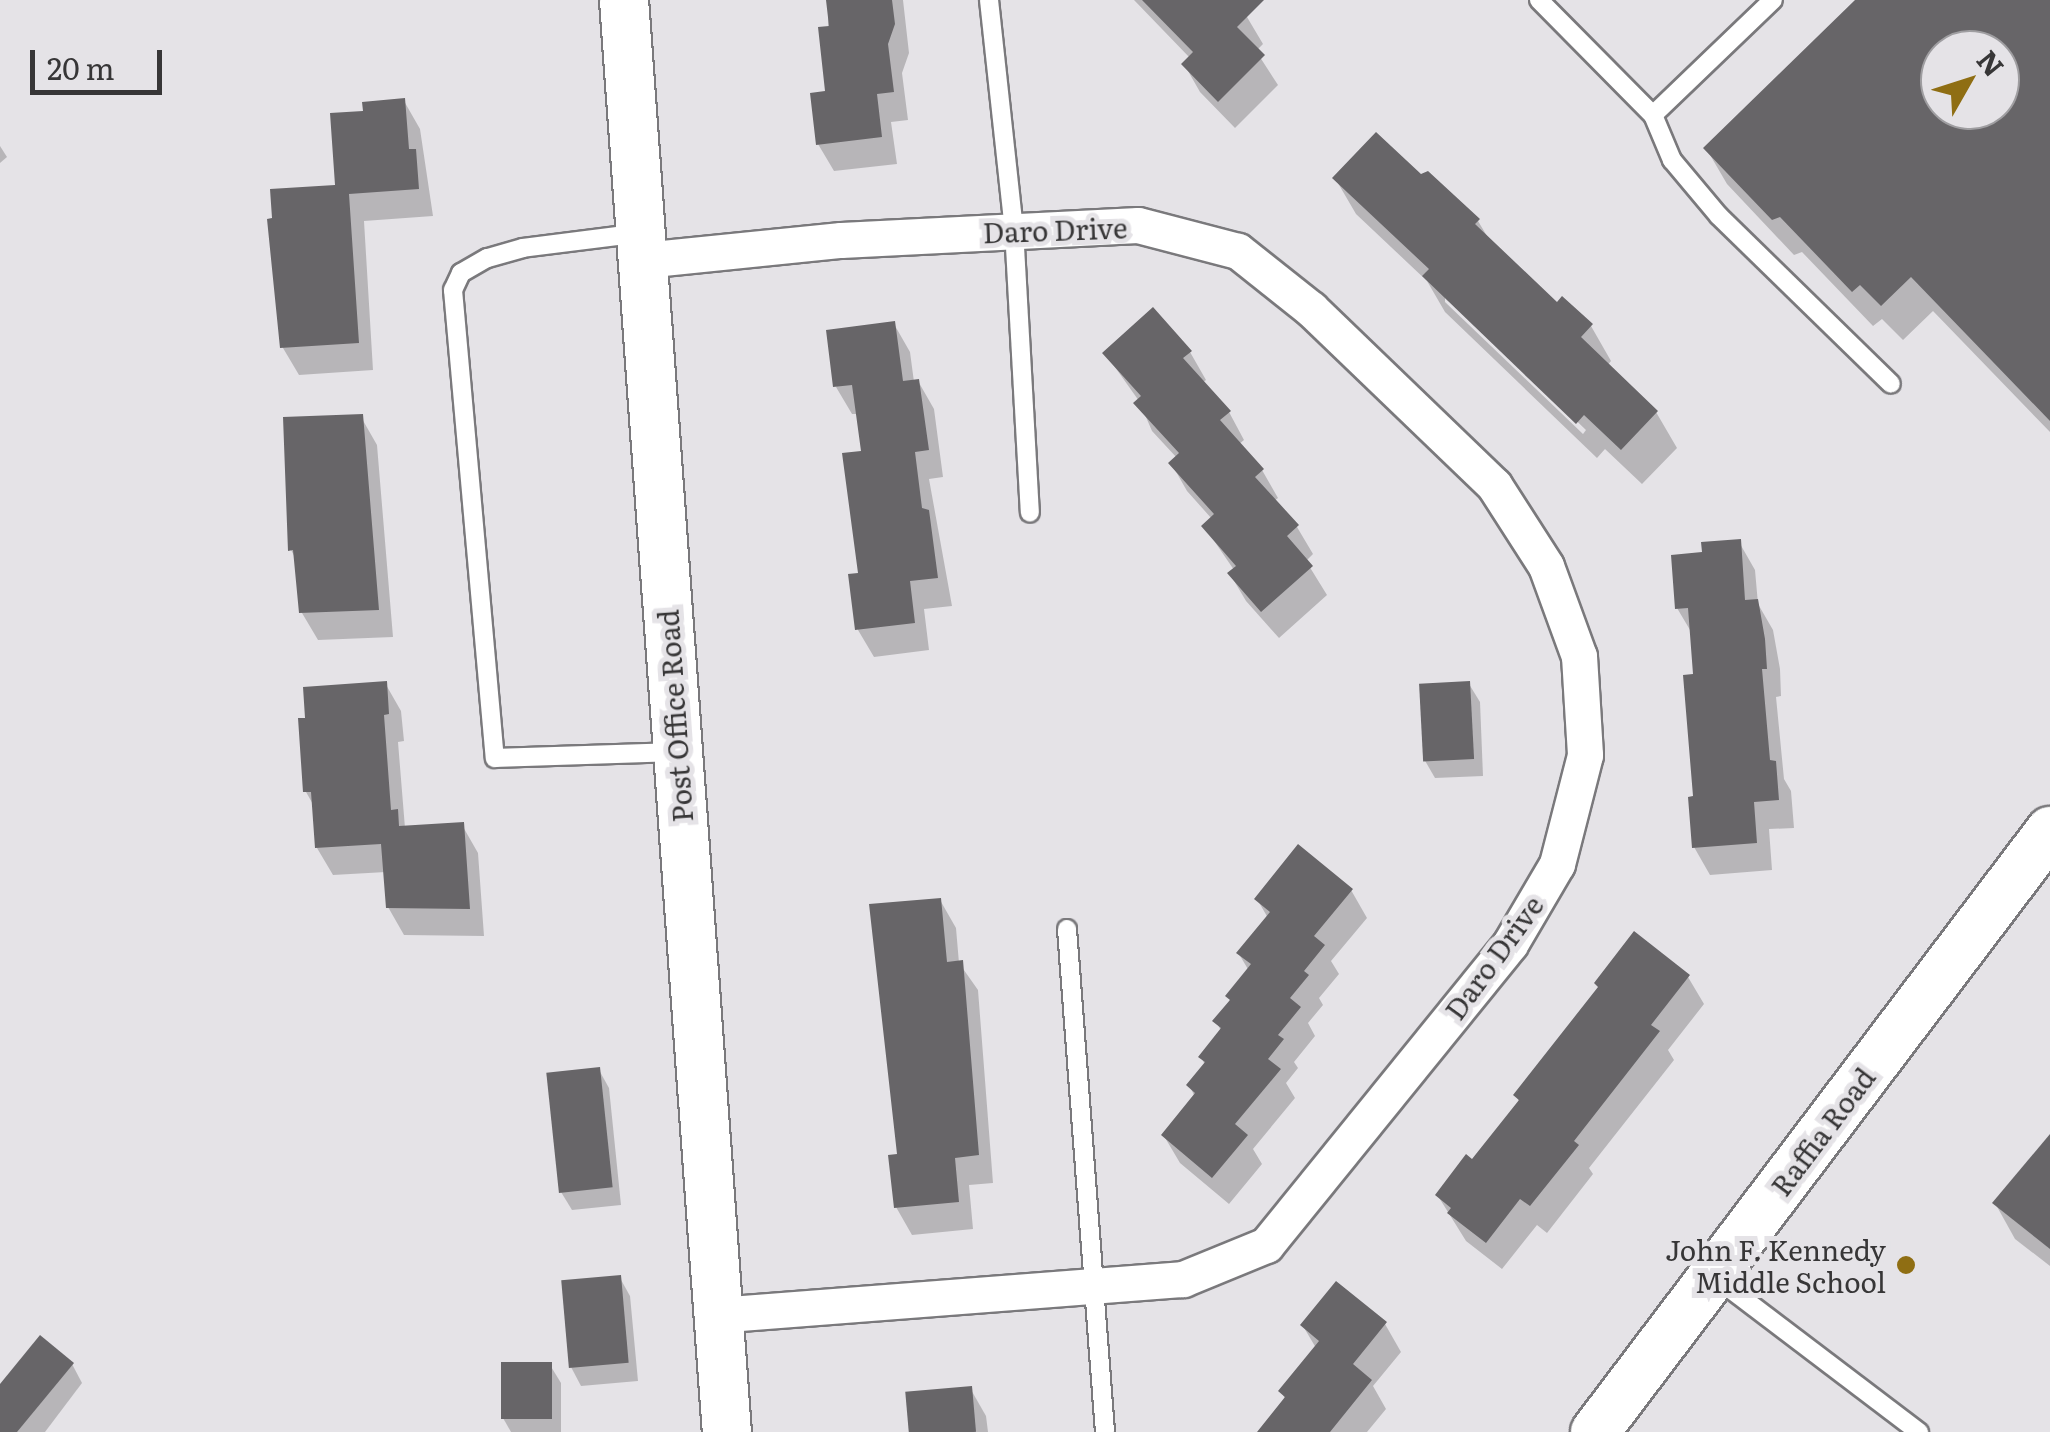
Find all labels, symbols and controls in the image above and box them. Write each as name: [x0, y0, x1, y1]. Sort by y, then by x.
scale bar: [35, 30, 168, 92]
north arrow: [1920, 30, 2020, 130]
text: N: [1968, 40, 2015, 85]
text: 20 m: [47, 45, 115, 89]
street label: Daro Drive: [982, 210, 1128, 248]
street label: Post Office Road: [650, 608, 698, 824]
street label: Daro Drive: [1437, 889, 1549, 1025]
street label: Raffia Road: [1763, 1060, 1881, 1202]
place label: John F. Kennedy Middle School: [1665, 1232, 1886, 1298]
marker: John F. Kennedy Middle School: [1895, 1254, 1917, 1276]

